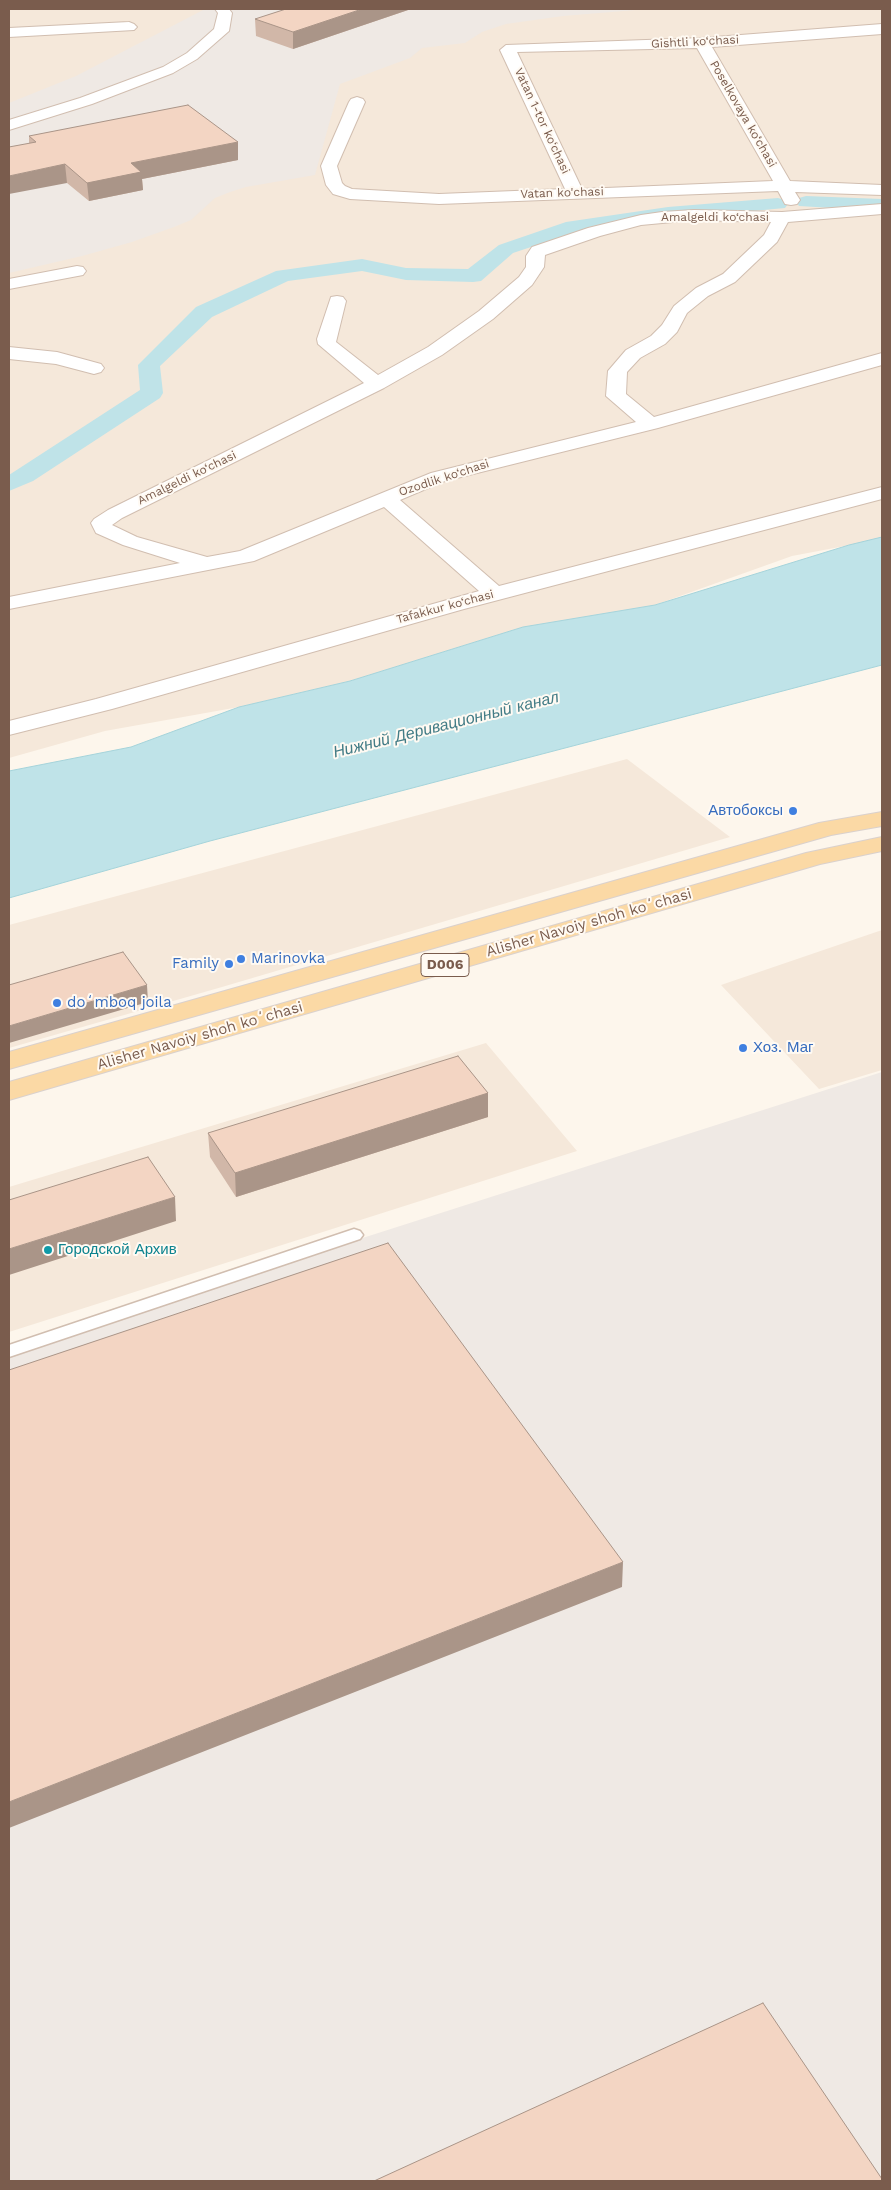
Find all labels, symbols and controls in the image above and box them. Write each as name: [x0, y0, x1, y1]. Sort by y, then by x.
street label: Gishtli ko‘chasi: [651, 33, 739, 51]
street label: Poselkovaya ko‘chasi: [707, 58, 779, 170]
street label: Vatan 1-tor ko‘chasi: [511, 66, 573, 176]
street label: Vatan ko'chasi: [520, 184, 604, 202]
street label: Amalgeldi ko‘chasi: [661, 210, 769, 224]
street label: Amalgeldi ko‘chasi: [135, 448, 239, 508]
street label: Ozodlik ko‘chasi: [397, 457, 491, 499]
street label: Tafakkur ko‘chasi: [395, 587, 495, 627]
water label: Нижний Деривационный канал: [331, 688, 561, 762]
place label: Автобоксы: [708, 802, 783, 820]
marker: Автобоксы: [787, 805, 799, 817]
street label: Alisher Navoiy shoh koʻchasi: [484, 885, 694, 961]
place label: Marinovka: [251, 950, 325, 968]
marker: Marinovka: [235, 953, 247, 965]
road number: D006: [421, 954, 469, 976]
place label: Family: [172, 955, 219, 973]
marker: Family: [223, 958, 235, 970]
place label: doʻmboq joila: [67, 994, 172, 1012]
marker: doʻmboq joila: [51, 997, 63, 1009]
street label: Alisher Navoiy shoh koʻchasi: [95, 998, 305, 1074]
place label: Хоз. Маг: [753, 1039, 813, 1057]
marker: Хоз. Маг: [737, 1042, 749, 1054]
place label: Городской Архив: [58, 1241, 177, 1259]
marker: Городской Архив: [42, 1244, 54, 1256]

